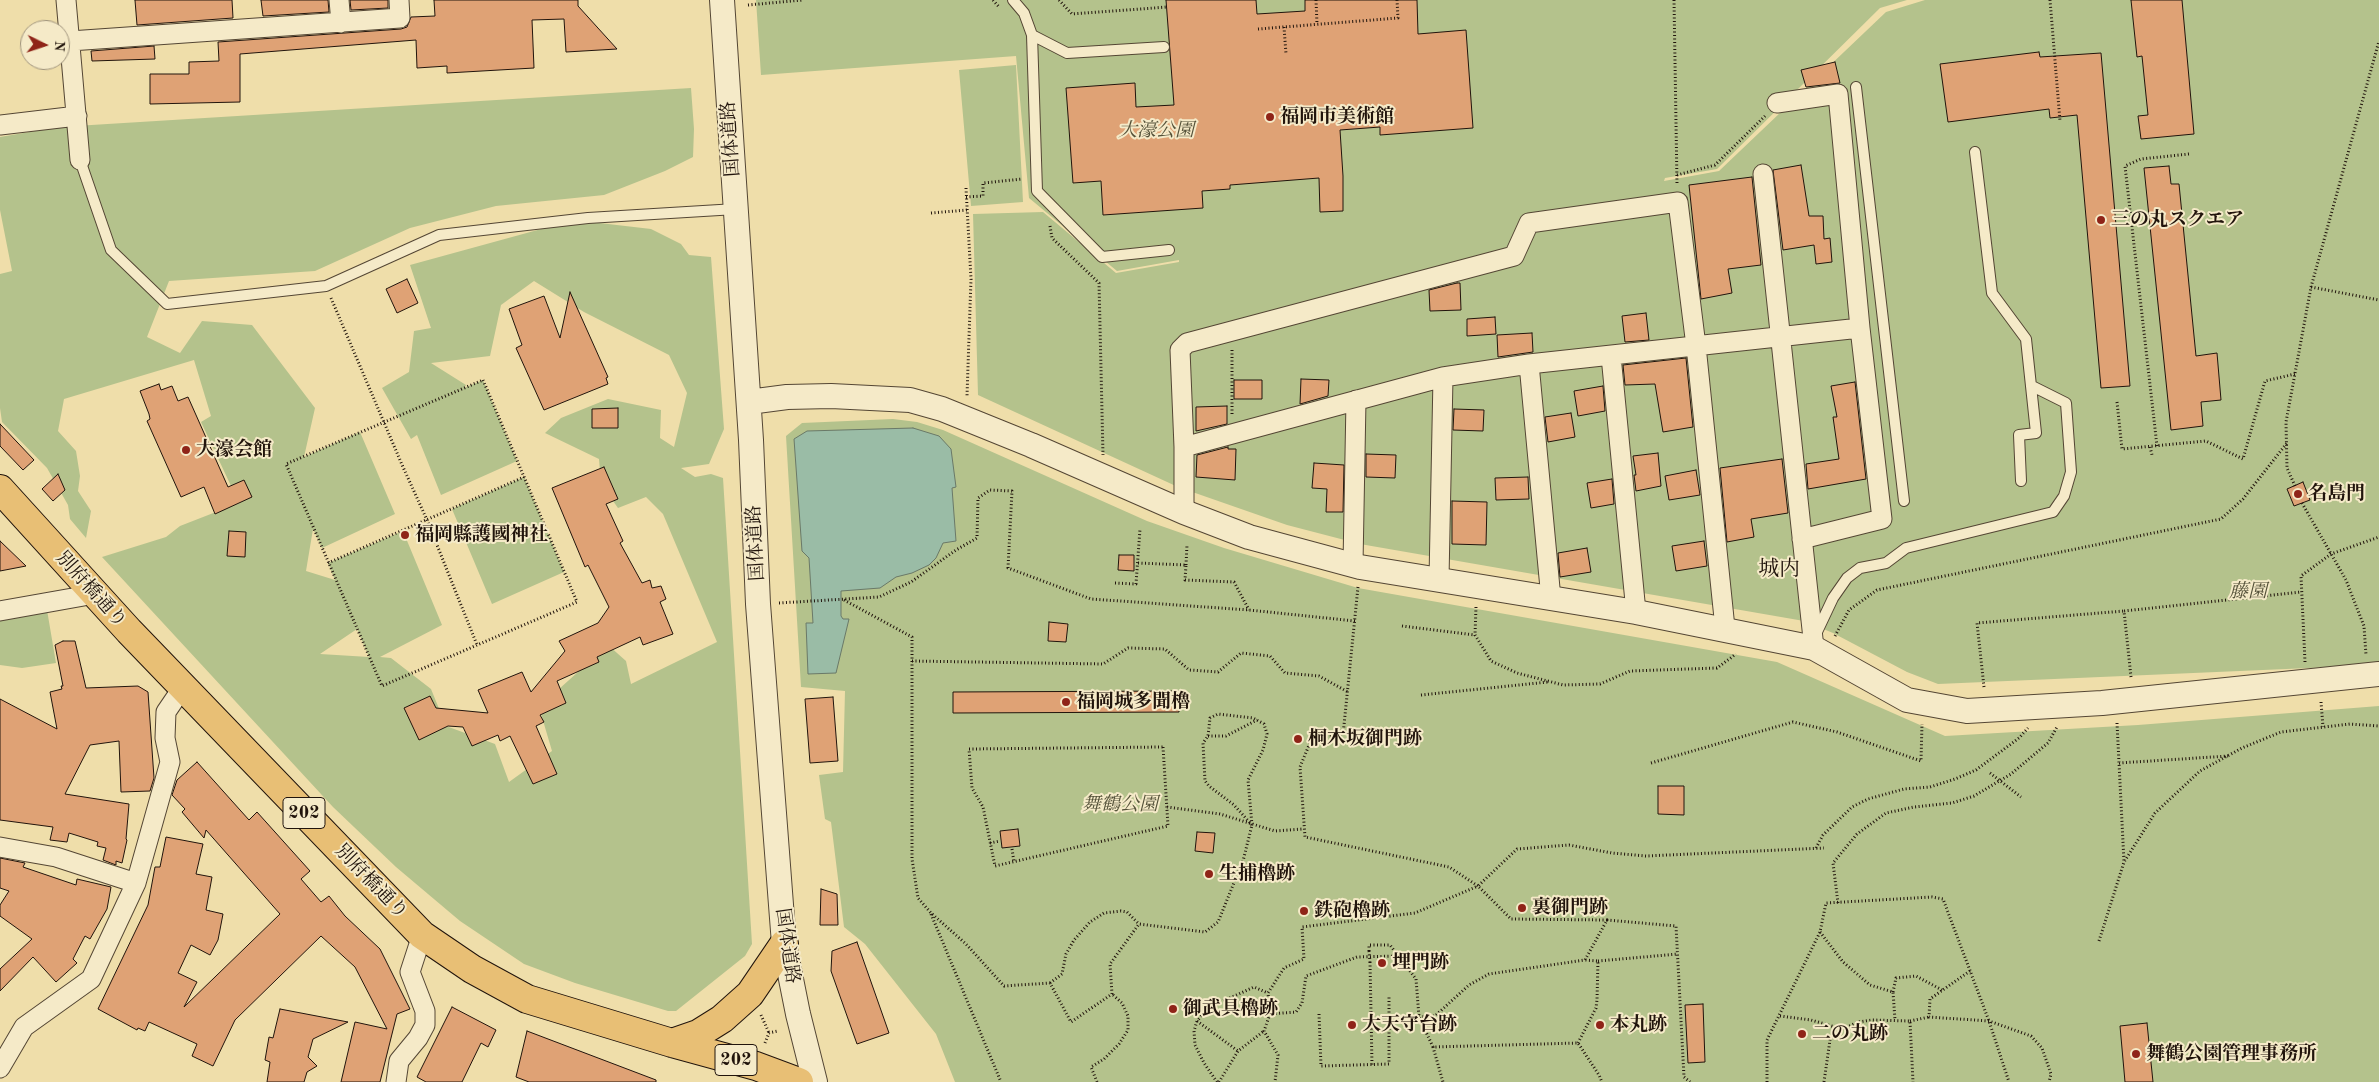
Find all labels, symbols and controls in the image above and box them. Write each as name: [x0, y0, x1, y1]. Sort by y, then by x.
north arrow: [20, 20, 70, 70]
text: N: [52, 40, 66, 52]
street label: 国体道路: [717, 100, 745, 178]
place label: 福岡市美術館: [1280, 106, 1394, 128]
marker: 福岡市美術館: [1264, 111, 1276, 123]
park label: 大濠公園: [1118, 120, 1194, 142]
place label: 三の丸スクエア: [2111, 209, 2244, 231]
marker: 三の丸スクエア: [2095, 214, 2107, 226]
place label: 大濠会館: [196, 439, 272, 461]
marker: 大濠会館: [180, 444, 192, 456]
place label: 名島門: [2308, 483, 2365, 505]
marker: 名島門: [2292, 488, 2304, 500]
street label: 国体道路: [743, 504, 769, 582]
place label: 福岡縣護國神社: [415, 524, 548, 546]
marker: 福岡縣護國神社: [399, 529, 411, 541]
street label: 別府橋通り: [51, 547, 131, 633]
district label: 城内: [1758, 556, 1800, 582]
park label: 藤園: [2229, 581, 2267, 603]
place label: 福岡城多聞櫓: [1076, 691, 1190, 713]
marker: 福岡城多聞櫓: [1060, 696, 1072, 708]
place label: 桐木坂御門跡: [1308, 728, 1422, 750]
marker: 桐木坂御門跡: [1292, 733, 1304, 745]
park label: 舞鶴公園: [1082, 794, 1158, 816]
road number: 202: [283, 798, 325, 828]
street label: 別府橋通り: [330, 840, 412, 924]
place label: 生捕櫓跡: [1219, 863, 1295, 885]
marker: 生捕櫓跡: [1203, 868, 1215, 880]
place label: 裏御門跡: [1532, 897, 1608, 919]
place label: 鉄砲櫓跡: [1314, 900, 1390, 922]
marker: 裏御門跡: [1516, 902, 1528, 914]
marker: 鉄砲櫓跡: [1298, 905, 1310, 917]
street label: 国体道路: [770, 907, 804, 985]
place label: 埋門跡: [1392, 952, 1449, 974]
marker: 埋門跡: [1376, 957, 1388, 969]
place label: 御武具櫓跡: [1183, 998, 1278, 1020]
marker: 御武具櫓跡: [1167, 1003, 1179, 1015]
place label: 大天守台跡: [1362, 1014, 1457, 1036]
place label: 本丸跡: [1610, 1014, 1667, 1036]
marker: 大天守台跡: [1346, 1019, 1358, 1031]
marker: 本丸跡: [1594, 1019, 1606, 1031]
place label: 二の丸跡: [1812, 1023, 1888, 1045]
marker: 二の丸跡: [1796, 1028, 1808, 1040]
place label: 舞鶴公園管理事務所: [2146, 1043, 2317, 1065]
road number: 202: [715, 1044, 757, 1076]
marker: 舞鶴公園管理事務所: [2130, 1048, 2142, 1060]

